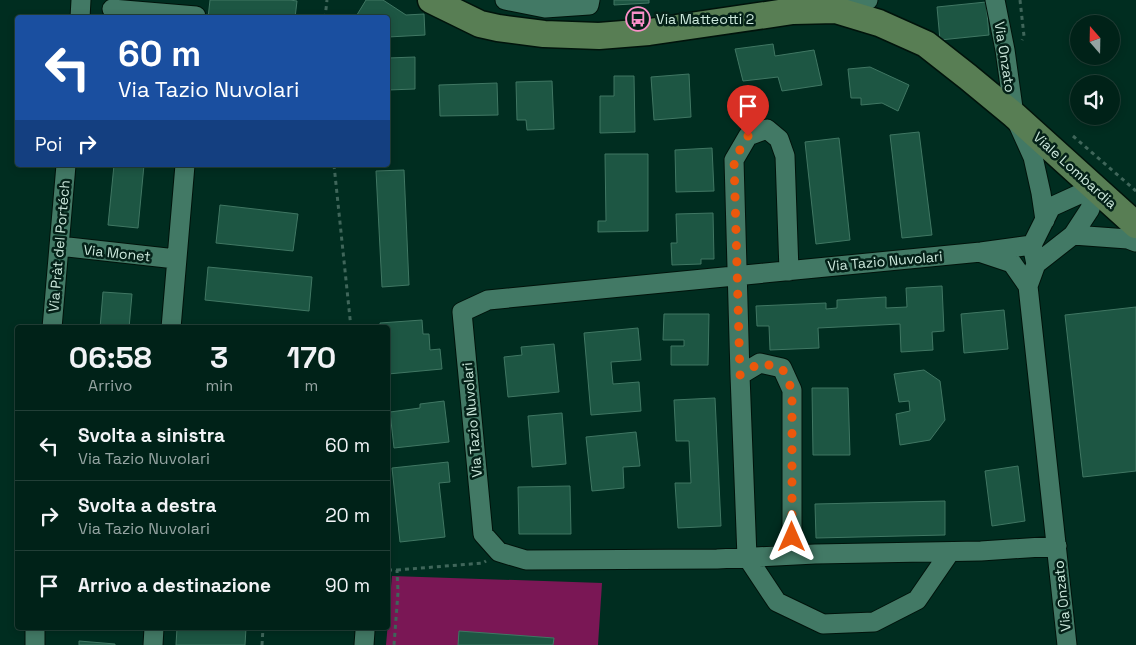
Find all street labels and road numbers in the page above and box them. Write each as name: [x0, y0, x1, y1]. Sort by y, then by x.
street label: Via Onzato: [991, 20, 1019, 94]
street label: Viale Lombardia: [1029, 128, 1121, 212]
street label: Via Pràt del Portéch: [44, 179, 74, 313]
street label: Via Monet: [82, 241, 152, 265]
street label: Via Tazio Nuvolari: [827, 247, 943, 275]
street label: Via Tazio Nuvolari: [458, 362, 486, 478]
street label: Via Onzato: [1049, 560, 1075, 632]

